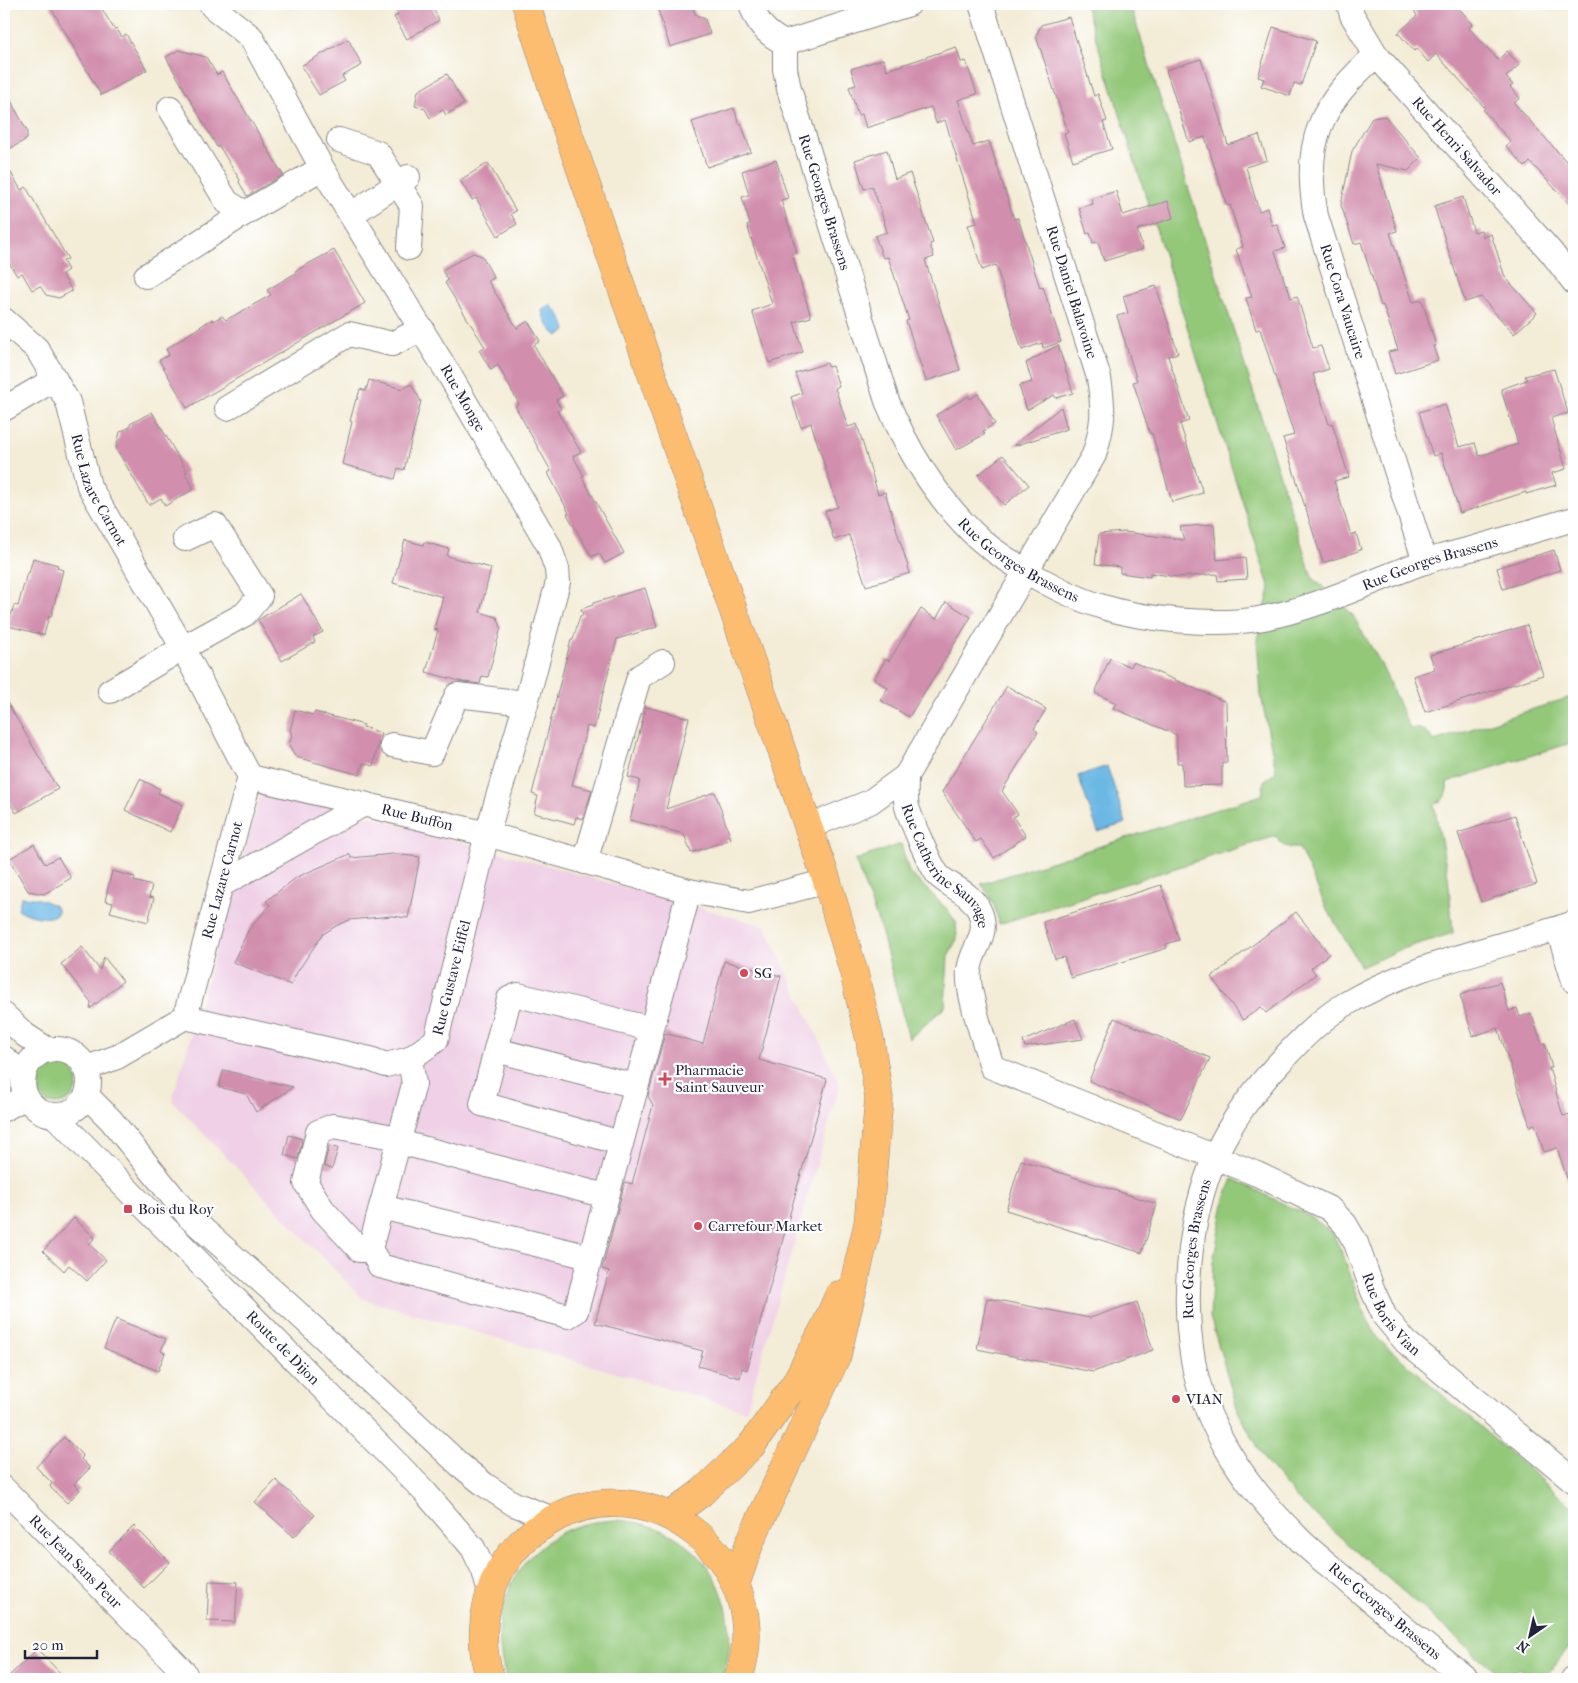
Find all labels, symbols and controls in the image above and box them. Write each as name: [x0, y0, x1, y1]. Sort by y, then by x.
street label: Rue Henri Salvador: [1408, 93, 1506, 200]
street label: Rue Georges Brassens: [795, 132, 854, 273]
street label: Rue Daniel Balavoine: [1042, 223, 1101, 361]
street label: Rue Cora Vaucaire: [1316, 241, 1370, 362]
street label: Rue Monge: [436, 361, 490, 435]
street label: Rue Lazare Carnot: [67, 432, 131, 550]
street label: Rue Georges Brassens: [954, 514, 1082, 606]
street label: Rue Georges Brassens: [1360, 533, 1500, 594]
street label: Rue Buffon: [380, 800, 455, 835]
street label: Rue Catherine Sauvage: [897, 801, 992, 929]
street label: Rue Lazare Carnot: [198, 819, 247, 941]
street label: Rue Gustave Eiffel: [428, 918, 474, 1037]
place label: SG: [754, 964, 773, 982]
marker: SG: [738, 967, 750, 979]
place label: Pharmacie Saint Sauveur: [675, 1061, 764, 1096]
marker: Pharmacie Saint Sauveur: [659, 1073, 671, 1085]
street label: Rue Georges Brassens: [1179, 1176, 1215, 1320]
place label: Bois du Roy: [138, 1200, 215, 1218]
marker: Bois du Roy: [122, 1203, 134, 1215]
place label: Carrefour Market: [708, 1217, 823, 1235]
marker: Carrefour Market: [692, 1220, 704, 1232]
street label: Rue Boris Vian: [1358, 1270, 1424, 1359]
street label: Route de Dijon: [242, 1307, 324, 1389]
place label: VIAN: [1185, 1390, 1223, 1408]
marker: VIAN: [1170, 1393, 1182, 1405]
street label: Rue Jean Sans Peur: [25, 1511, 126, 1613]
street label: Rue Georges Brassens: [1325, 1559, 1445, 1664]
north arrow: [1506, 1610, 1556, 1660]
scale bar: [25, 1628, 98, 1660]
text: 20 m: [32, 1636, 64, 1654]
text: N: [1514, 1636, 1532, 1656]

